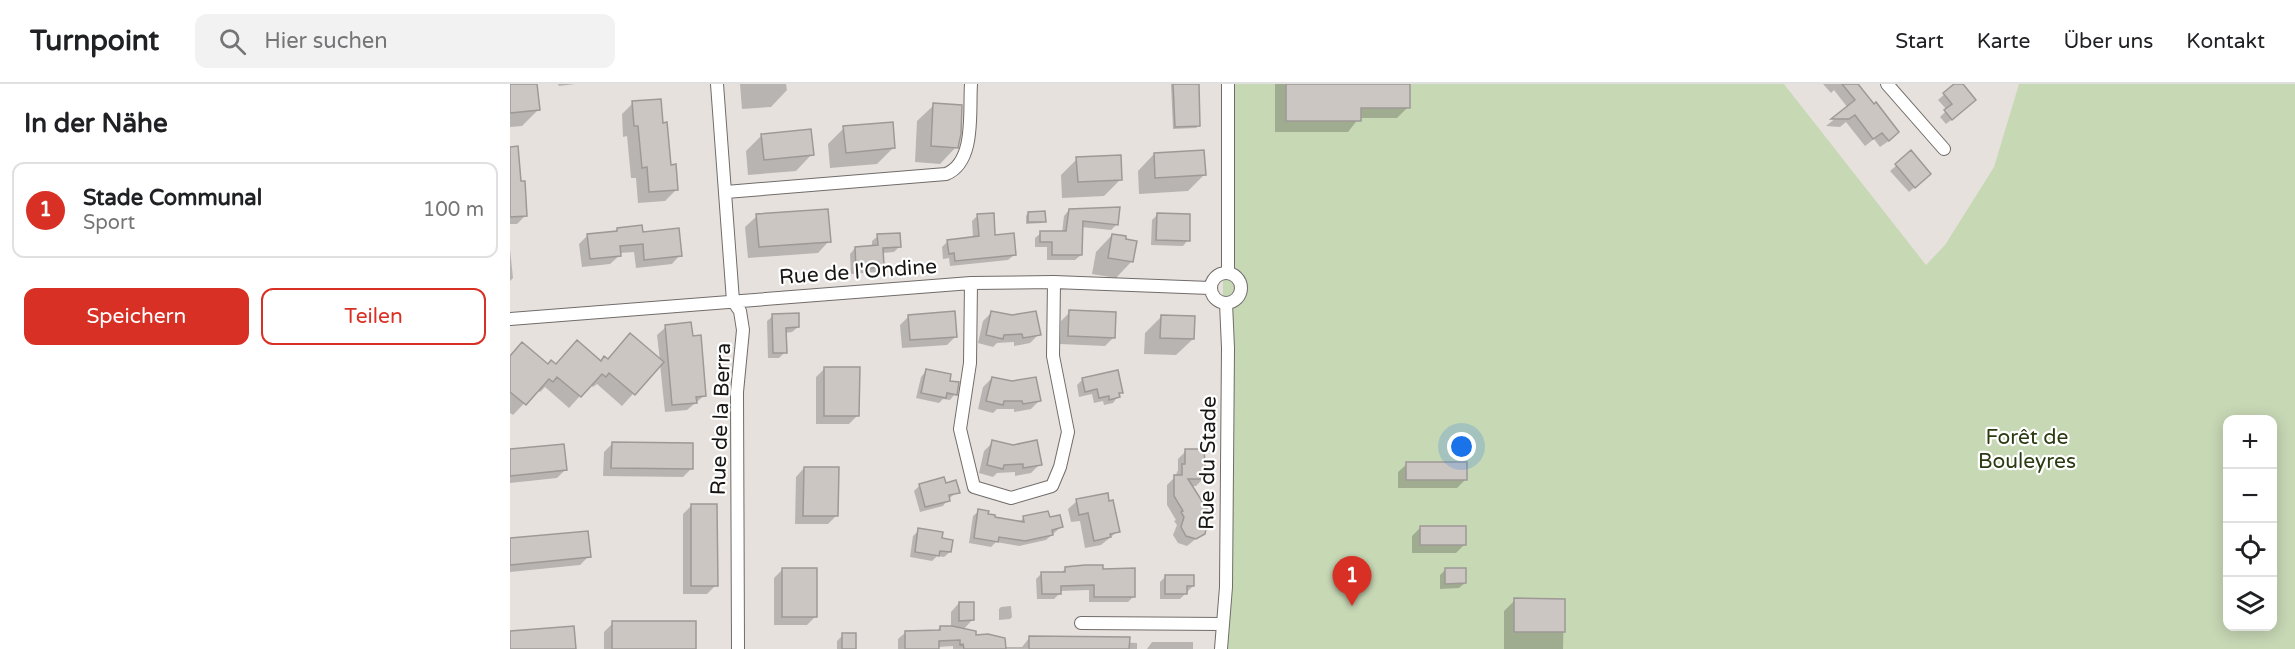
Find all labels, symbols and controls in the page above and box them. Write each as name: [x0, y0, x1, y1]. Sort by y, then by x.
search box: [195, 14, 615, 68]
text: Turnpoint: [30, 24, 159, 58]
icon: search: [216, 25, 249, 58]
text: Hier suchen: [264, 28, 388, 54]
text: Start: [1895, 29, 1944, 54]
text: Karte: [1977, 29, 2030, 54]
text: Über uns: [2063, 29, 2153, 54]
text: Kontakt: [2186, 29, 2265, 54]
text: In der Nähe: [24, 108, 168, 139]
text: Stade Communal: [83, 185, 262, 211]
text: 1: [39, 198, 52, 222]
text: 100 m: [423, 198, 484, 222]
text: Sport: [83, 211, 135, 235]
street label: Rue de l'Ondine: [778, 254, 938, 290]
button: Speichern: [24, 288, 249, 345]
button: Teilen: [261, 288, 486, 345]
street label: Rue de la Berra: [706, 342, 736, 496]
street label: Rue du Stade: [1194, 396, 1222, 530]
map controls: [2223, 415, 2277, 631]
button: +: [2223, 415, 2277, 469]
park label: Forêt de Bouleyres: [1978, 425, 2076, 474]
your location: [1447, 432, 1476, 461]
button: −: [2223, 469, 2277, 523]
button: locate: [2223, 523, 2277, 577]
pin: 1: [1332, 556, 1372, 606]
button: layers: [2223, 577, 2277, 631]

